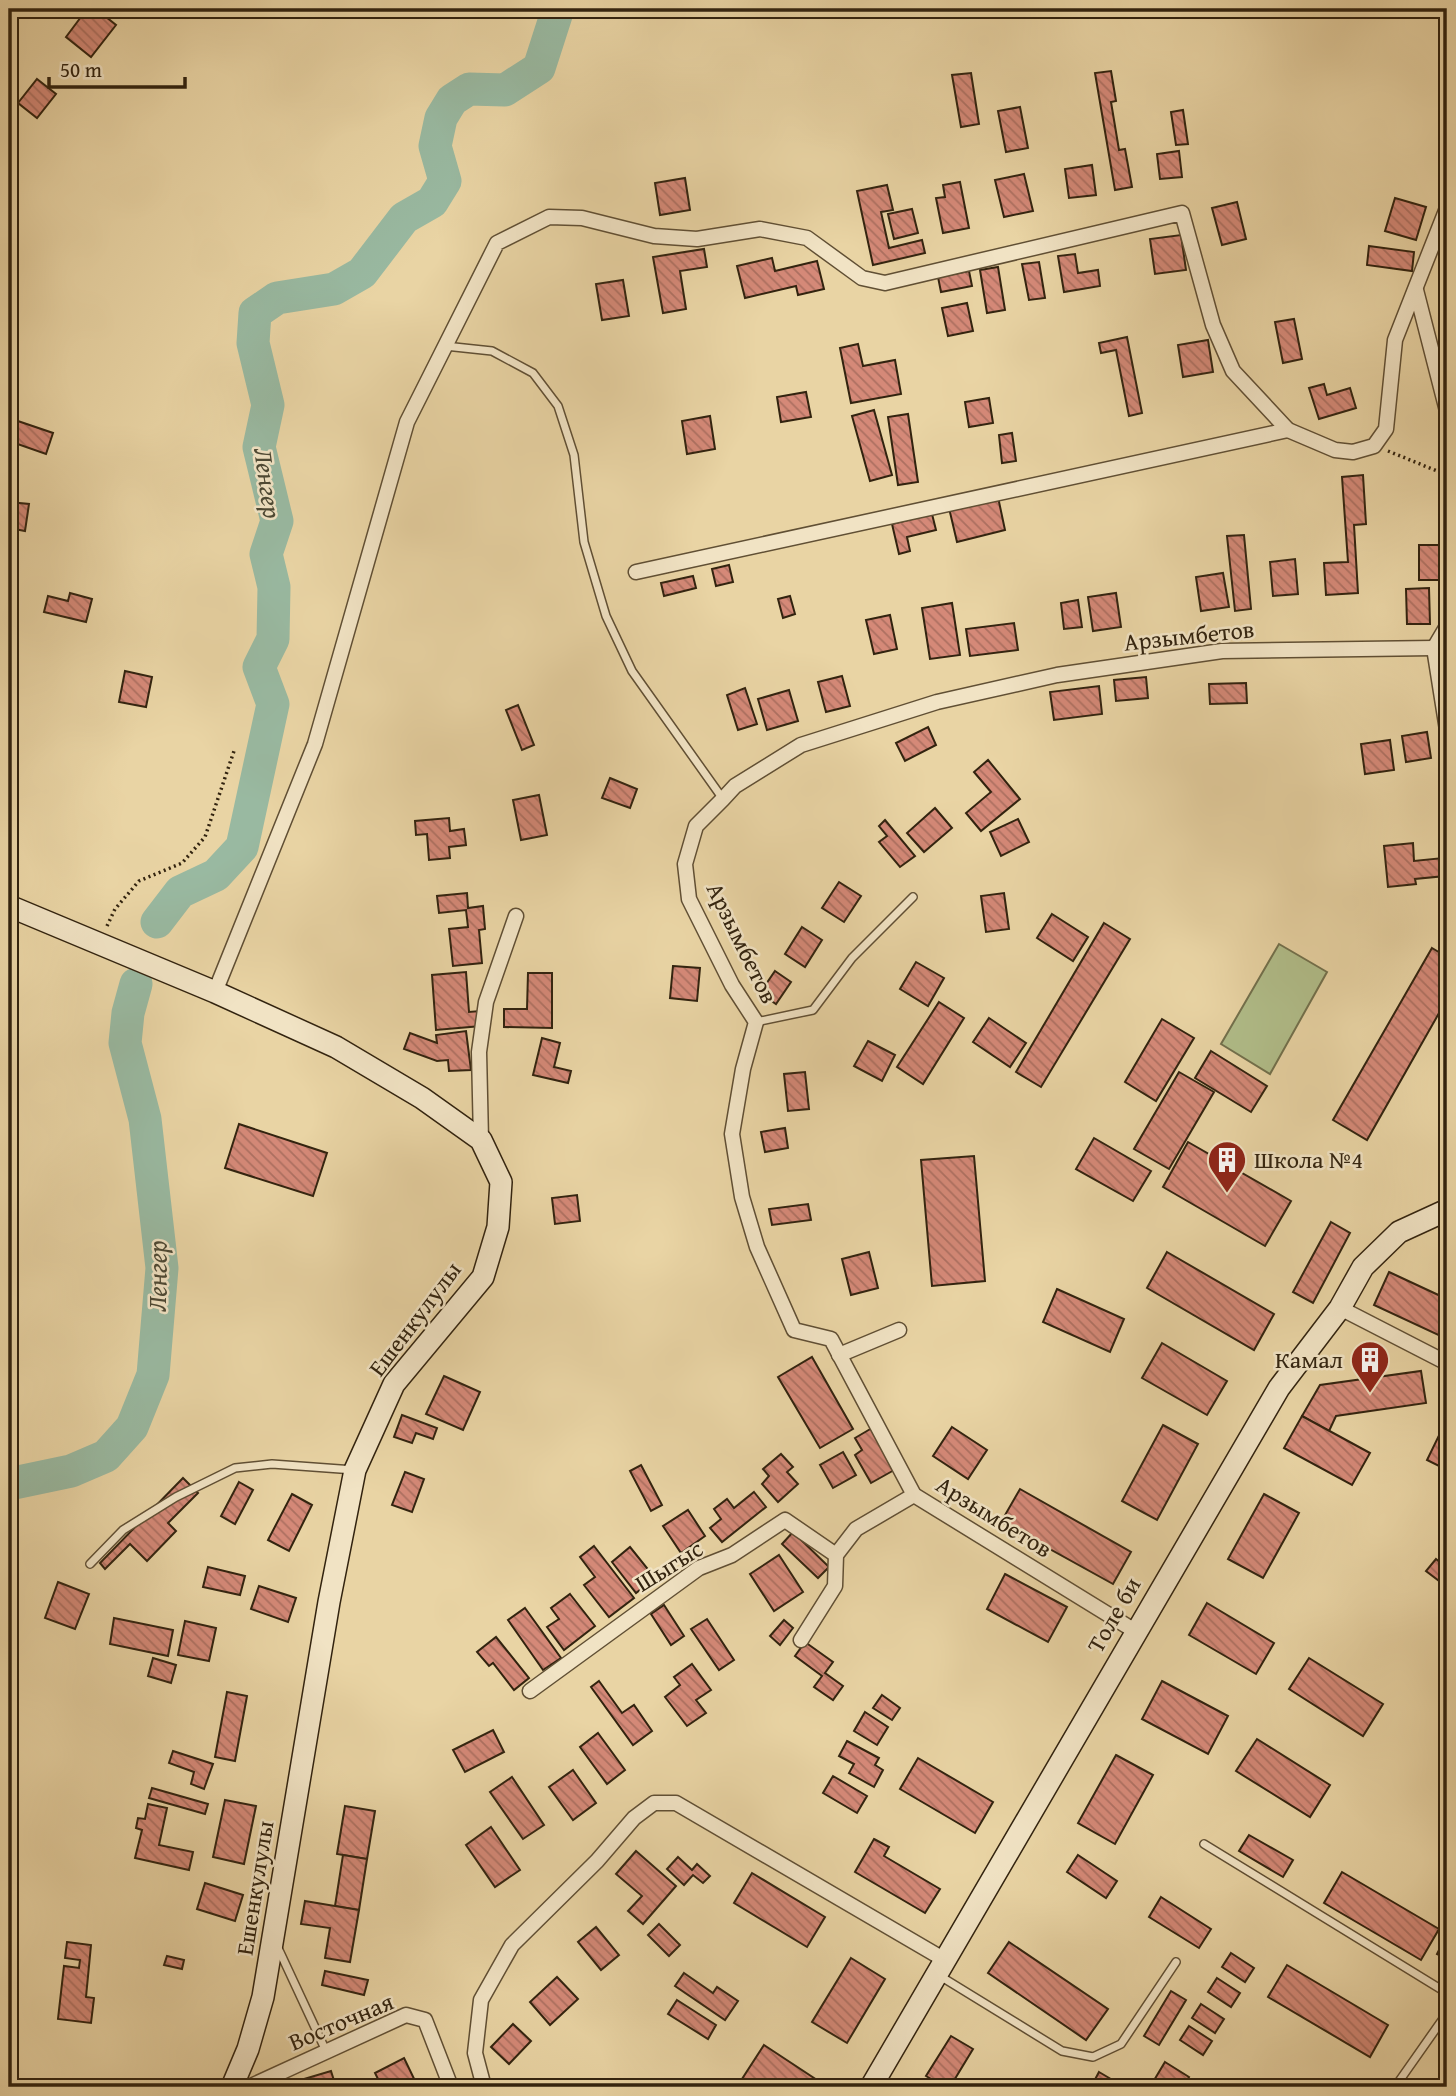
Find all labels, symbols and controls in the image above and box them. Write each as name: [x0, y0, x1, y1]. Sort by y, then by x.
scale bar: [49, 46, 186, 90]
text: 50 m: [60, 54, 102, 85]
water label: Ленгер: [244, 445, 293, 521]
street label: Арзымбетов: [1122, 611, 1256, 660]
street label: Арзымбетов: [698, 876, 787, 1009]
building icon: Школа №4: [1206, 1139, 1248, 1194]
place label: Школа №4: [1254, 1142, 1363, 1177]
water label: Ленгер: [137, 1240, 176, 1312]
street label: Ешенкулулы: [360, 1254, 470, 1383]
building icon: Камал: [1349, 1339, 1391, 1394]
place label: Камал: [1275, 1342, 1343, 1377]
street label: Арзымбетов: [929, 1467, 1059, 1566]
street label: Шыгыс: [628, 1531, 710, 1600]
street label: Толе би: [1078, 1570, 1149, 1659]
street label: Ешенкулулы: [227, 1818, 282, 1958]
street label: Восточная: [283, 1984, 399, 2059]

